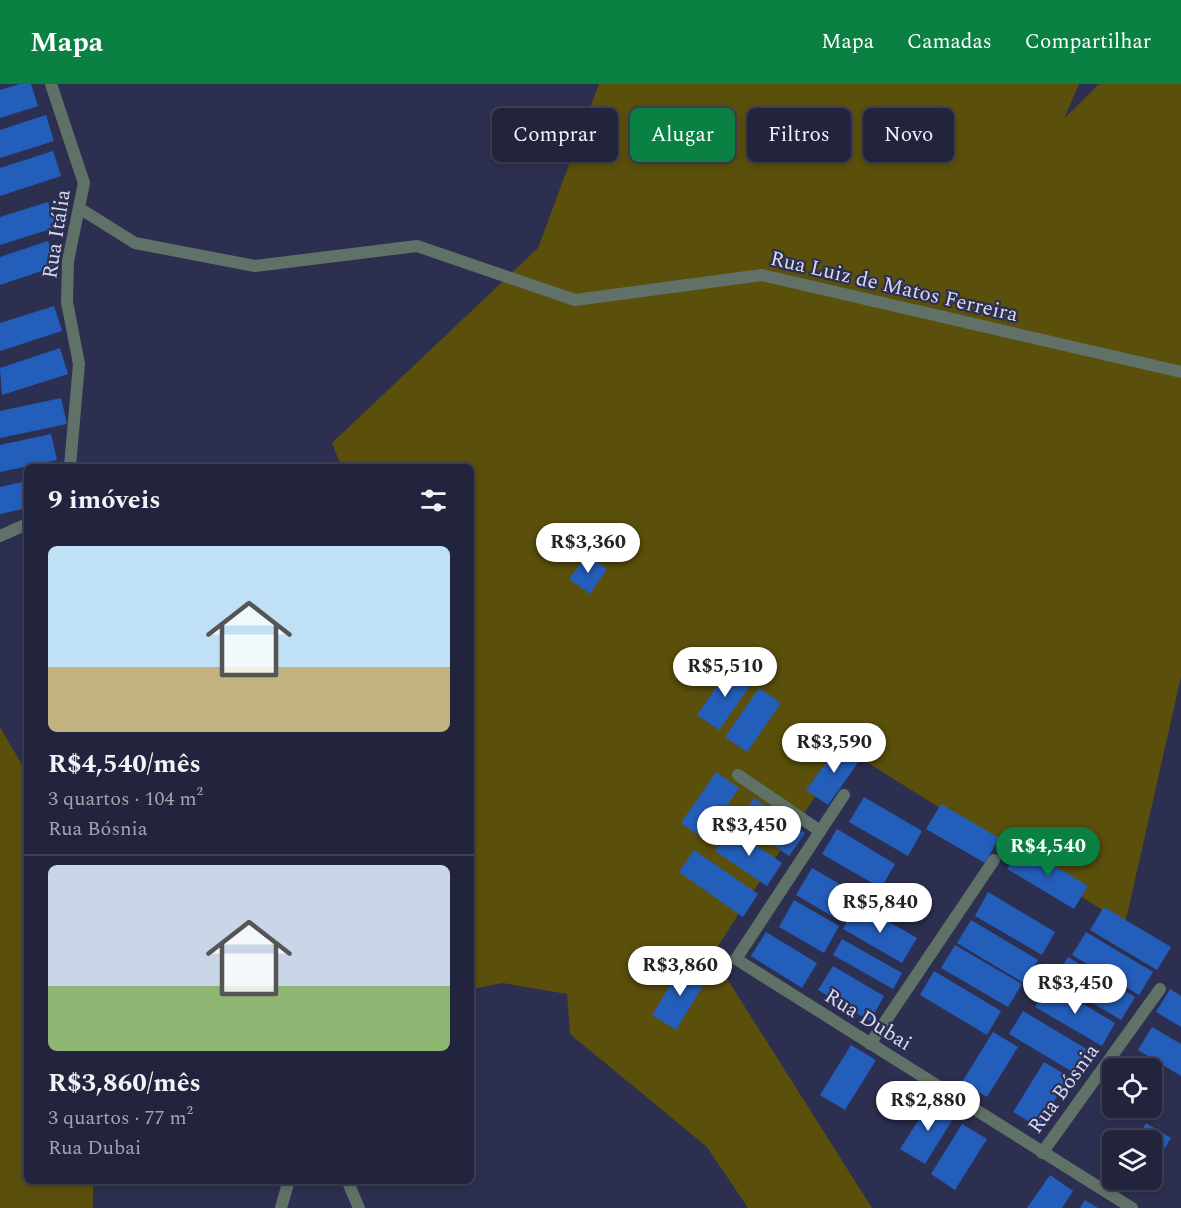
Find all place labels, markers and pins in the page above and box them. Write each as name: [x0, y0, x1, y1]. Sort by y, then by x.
pin: R$3,360: [533, 523, 643, 574]
pin: R$5,510: [670, 647, 780, 698]
pin: R$3,590: [779, 723, 889, 774]
pin: R$3,450: [694, 806, 804, 857]
pin: R$4,540: [993, 827, 1103, 878]
pin: R$5,840: [825, 883, 935, 934]
pin: R$3,860: [625, 946, 735, 997]
pin: R$3,450: [1020, 964, 1130, 1015]
pin: R$2,880: [873, 1081, 983, 1132]

